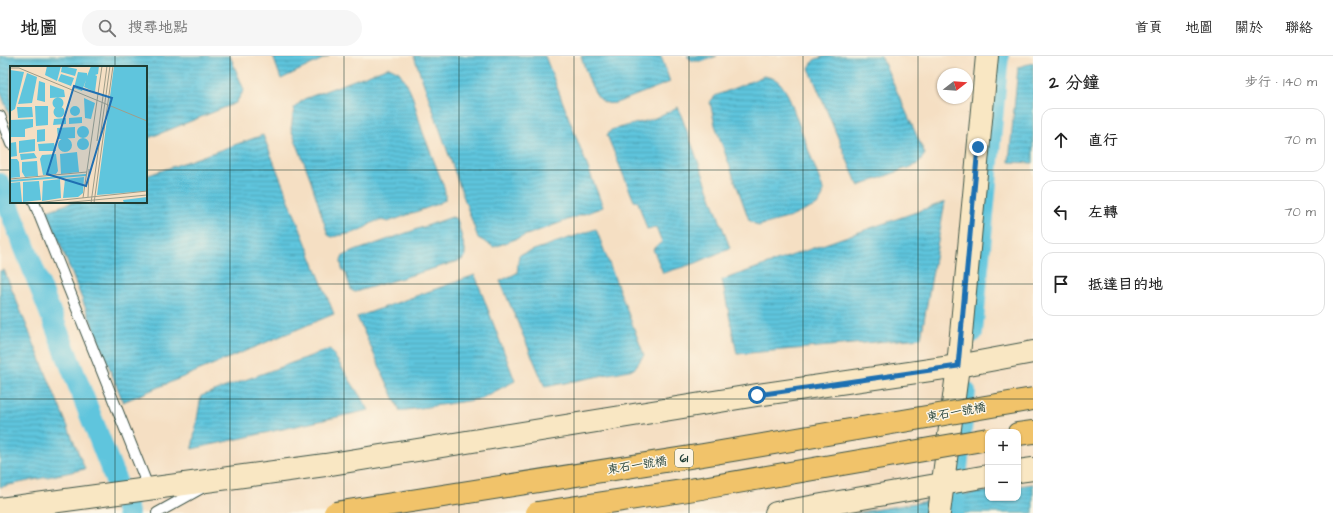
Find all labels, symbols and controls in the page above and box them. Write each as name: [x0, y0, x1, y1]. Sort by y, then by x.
search box: [82, 10, 362, 46]
text: 地圖: [20, 15, 58, 42]
icon: search: [96, 17, 118, 39]
text: 搜尋地點: [128, 17, 188, 38]
text: 首頁: [1135, 18, 1163, 38]
text: 地圖: [1185, 18, 1213, 38]
text: 關於: [1235, 18, 1263, 38]
text: 聯絡: [1285, 18, 1313, 38]
inset map: [10, 66, 147, 203]
north arrow: [937, 68, 973, 104]
text: 2 分鐘: [1049, 71, 1100, 95]
text: 步行 · 140 m: [1245, 73, 1317, 91]
icon: ahead: [1050, 129, 1072, 151]
text: 直行: [1088, 130, 1118, 151]
text: 70 m: [1284, 131, 1316, 149]
route end: [969, 138, 987, 156]
icon: left: [1050, 201, 1072, 223]
text: 左轉: [1088, 202, 1118, 223]
text: 70 m: [1284, 203, 1316, 221]
icon: arrive: [1050, 273, 1072, 295]
text: 抵達目的地: [1088, 274, 1163, 295]
route start: [748, 386, 766, 404]
street label: 東石一號橋: [925, 399, 987, 426]
map controls: [985, 429, 1021, 501]
button: +: [985, 429, 1021, 465]
road number: 61: [675, 449, 693, 467]
street label: 東石一號橋: [606, 452, 668, 479]
button: −: [985, 465, 1021, 501]

